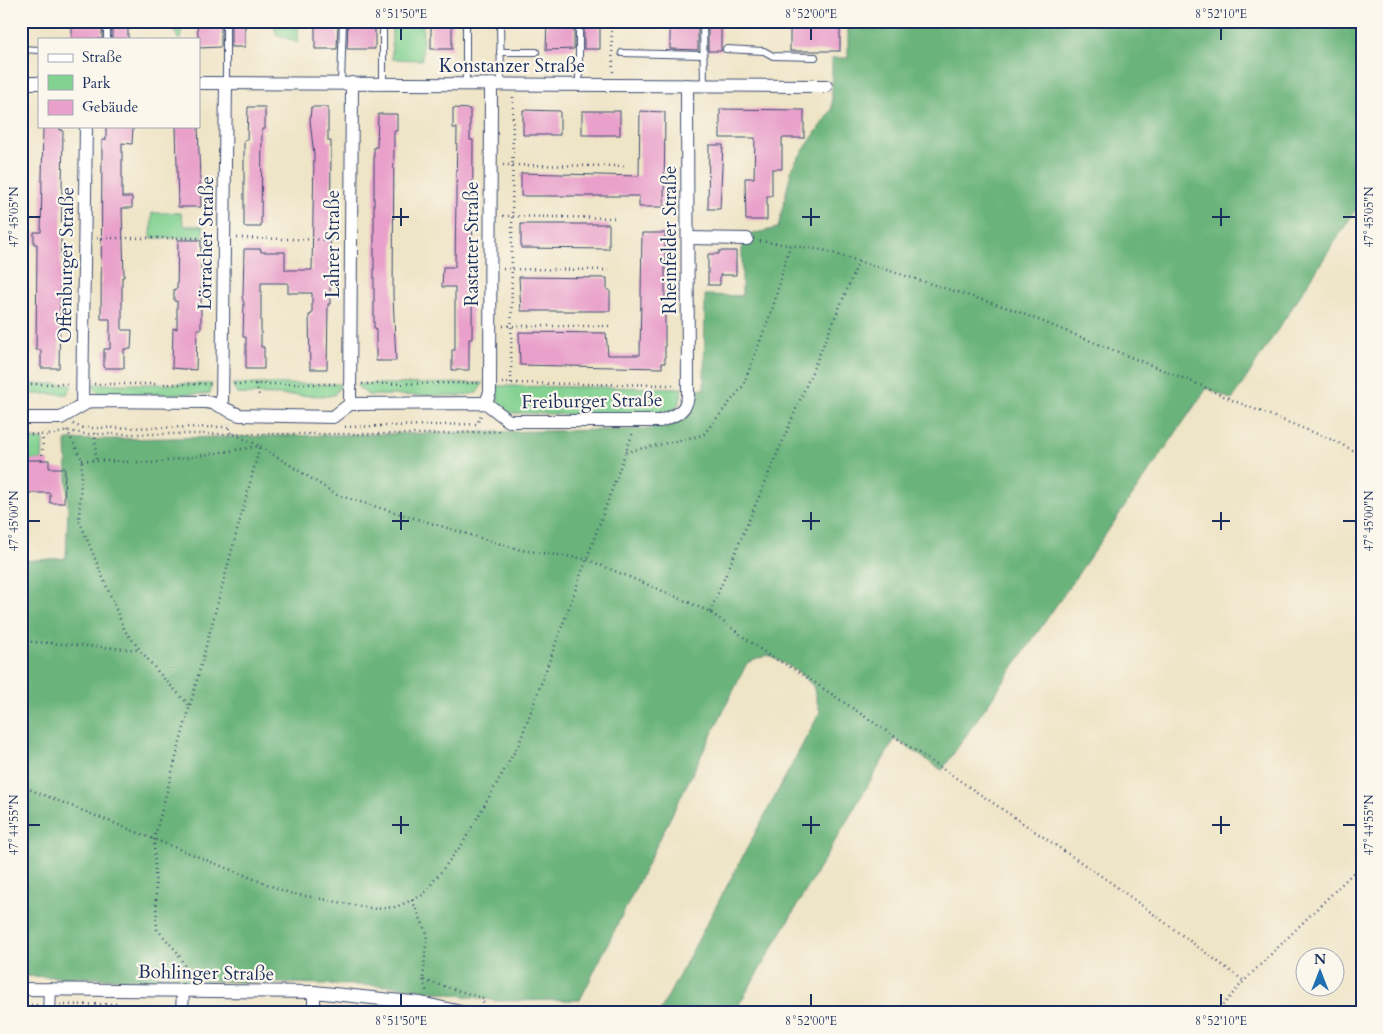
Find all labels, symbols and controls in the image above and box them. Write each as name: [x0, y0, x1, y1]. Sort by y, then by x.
text: 8°51'50"E: [375, 6, 427, 22]
text: 8°52'00"E: [785, 6, 837, 22]
text: 8°52'10"E: [1195, 6, 1247, 22]
legend: [38, 38, 200, 128]
text: Straße: [82, 47, 122, 67]
street label: Konstanzer Straße: [439, 53, 585, 79]
text: Park: [82, 73, 111, 93]
text: Gebäude: [82, 97, 139, 117]
street label: Rheinfelder Straße: [657, 166, 683, 315]
street label: Lörracher Straße: [192, 176, 220, 310]
street label: Rastatter Straße: [459, 181, 485, 307]
text: 47°45'05"N: [6, 186, 22, 247]
street label: Offenburger Straße: [52, 186, 80, 344]
text: 47°45'05"N: [1361, 186, 1377, 247]
street label: Lahrer Straße: [320, 190, 346, 298]
street label: Freiburger Straße: [521, 387, 663, 415]
text: 47°45'00"N: [6, 490, 22, 551]
text: 47°45'00"N: [1361, 490, 1377, 551]
text: 47°44'55"N: [6, 794, 22, 855]
text: 47°44'55"N: [1361, 794, 1377, 855]
north arrow: [1296, 946, 1346, 996]
text: N: [1314, 950, 1326, 969]
street label: Bohlinger Straße: [138, 959, 274, 987]
text: 8°51'50"E: [375, 1013, 427, 1029]
text: 8°52'00"E: [785, 1013, 837, 1029]
text: 8°52'10"E: [1195, 1013, 1247, 1029]

